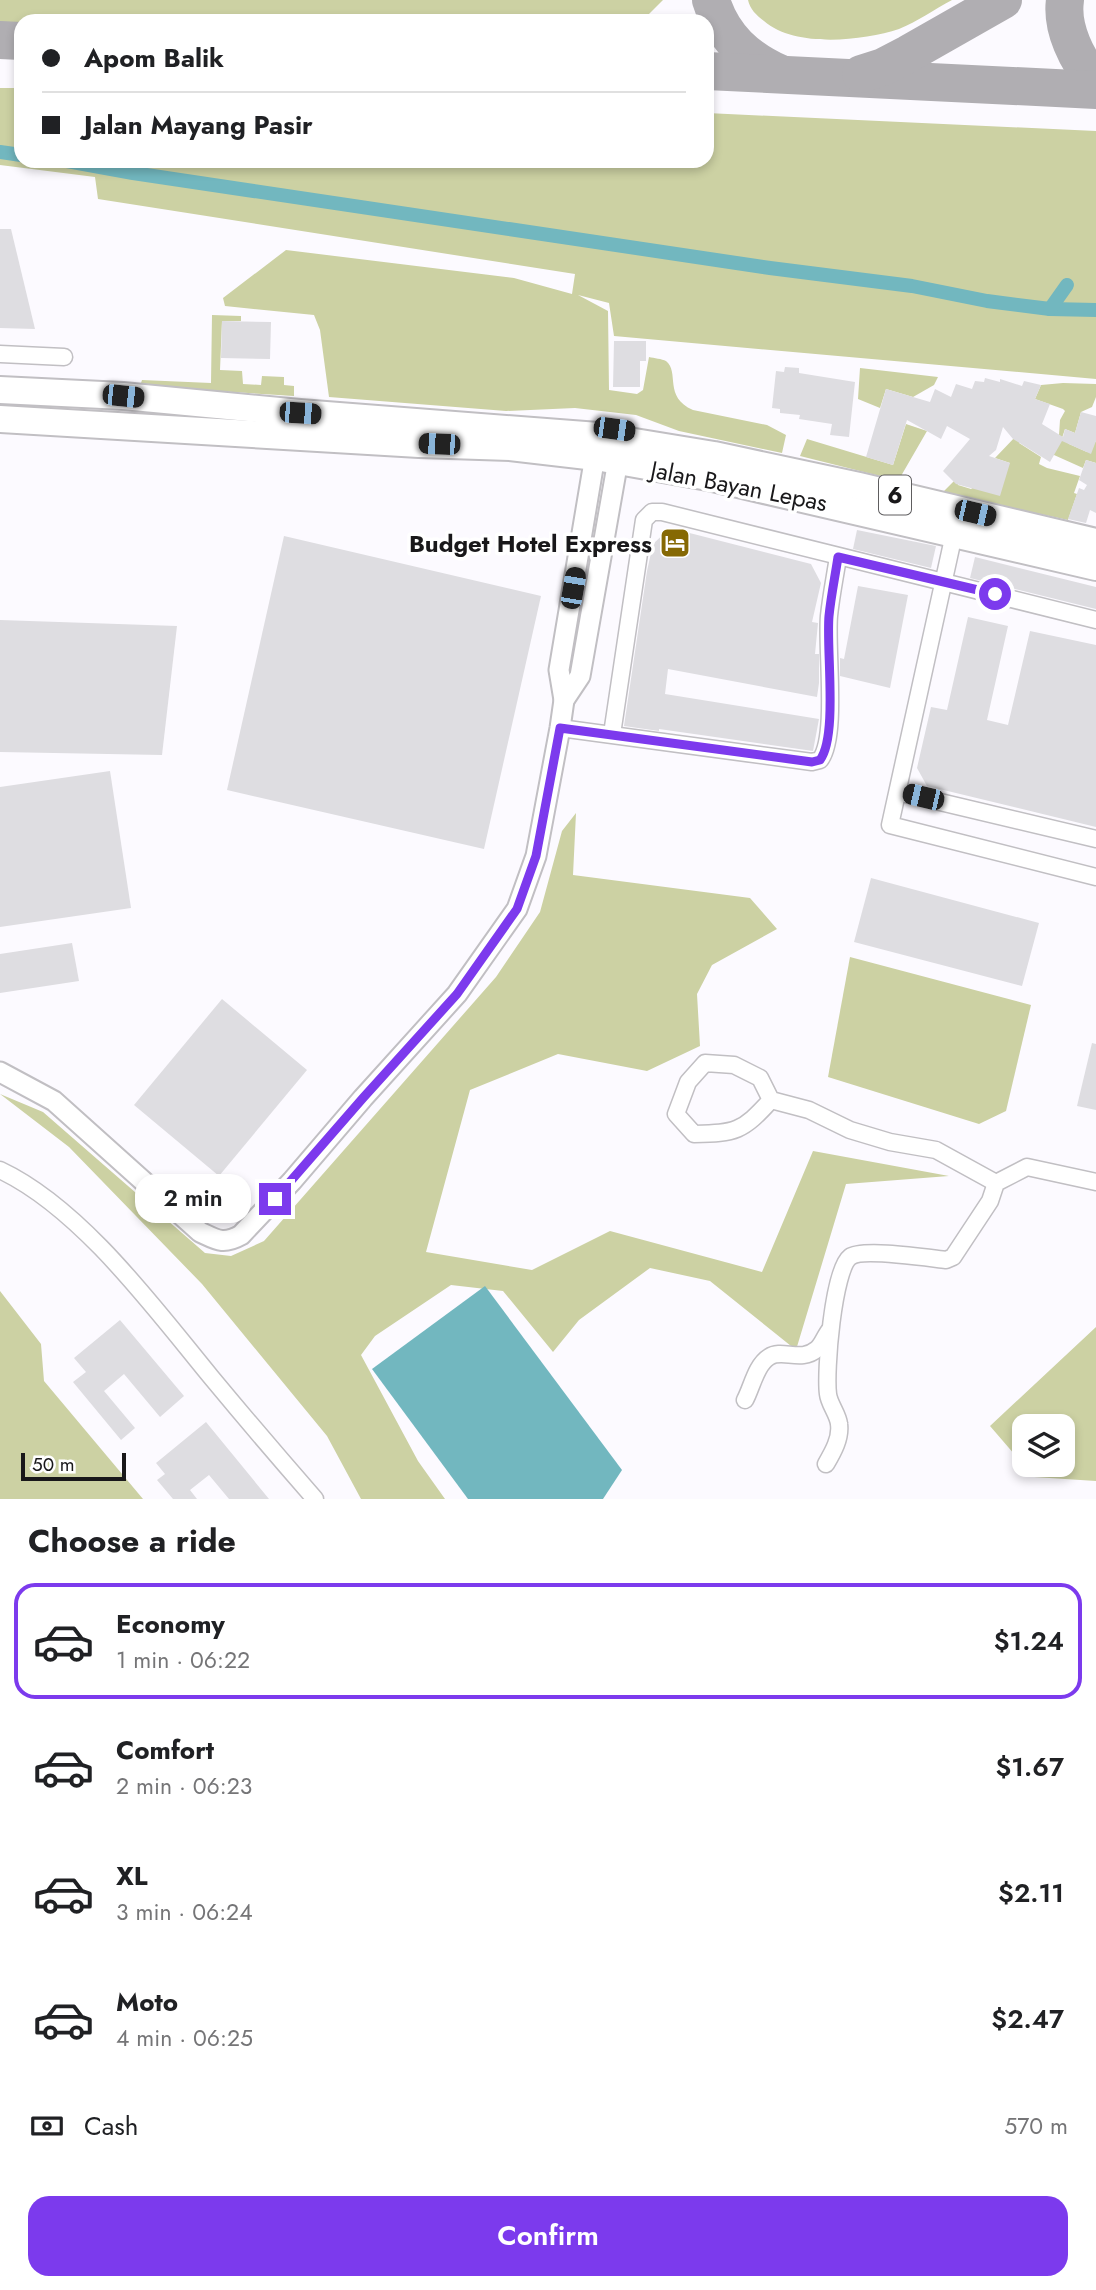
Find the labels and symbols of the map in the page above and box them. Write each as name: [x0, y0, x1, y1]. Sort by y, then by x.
car: [102, 383, 145, 409]
car: [279, 401, 322, 425]
car: [592, 416, 637, 442]
car: [418, 433, 461, 455]
street label: Jalan Bayan Lepas: [645, 451, 830, 520]
road number: 6: [879, 475, 911, 514]
car: [953, 498, 998, 528]
place label: Budget Hotel Express: [409, 526, 652, 561]
hotel icon: Budget Hotel Express: [658, 526, 692, 560]
car: [560, 565, 587, 611]
route start: [979, 578, 1011, 610]
car: [901, 782, 946, 812]
callout: 2 min: [135, 1174, 250, 1224]
route end: [259, 1183, 291, 1215]
scale bar: [21, 1450, 126, 1482]

